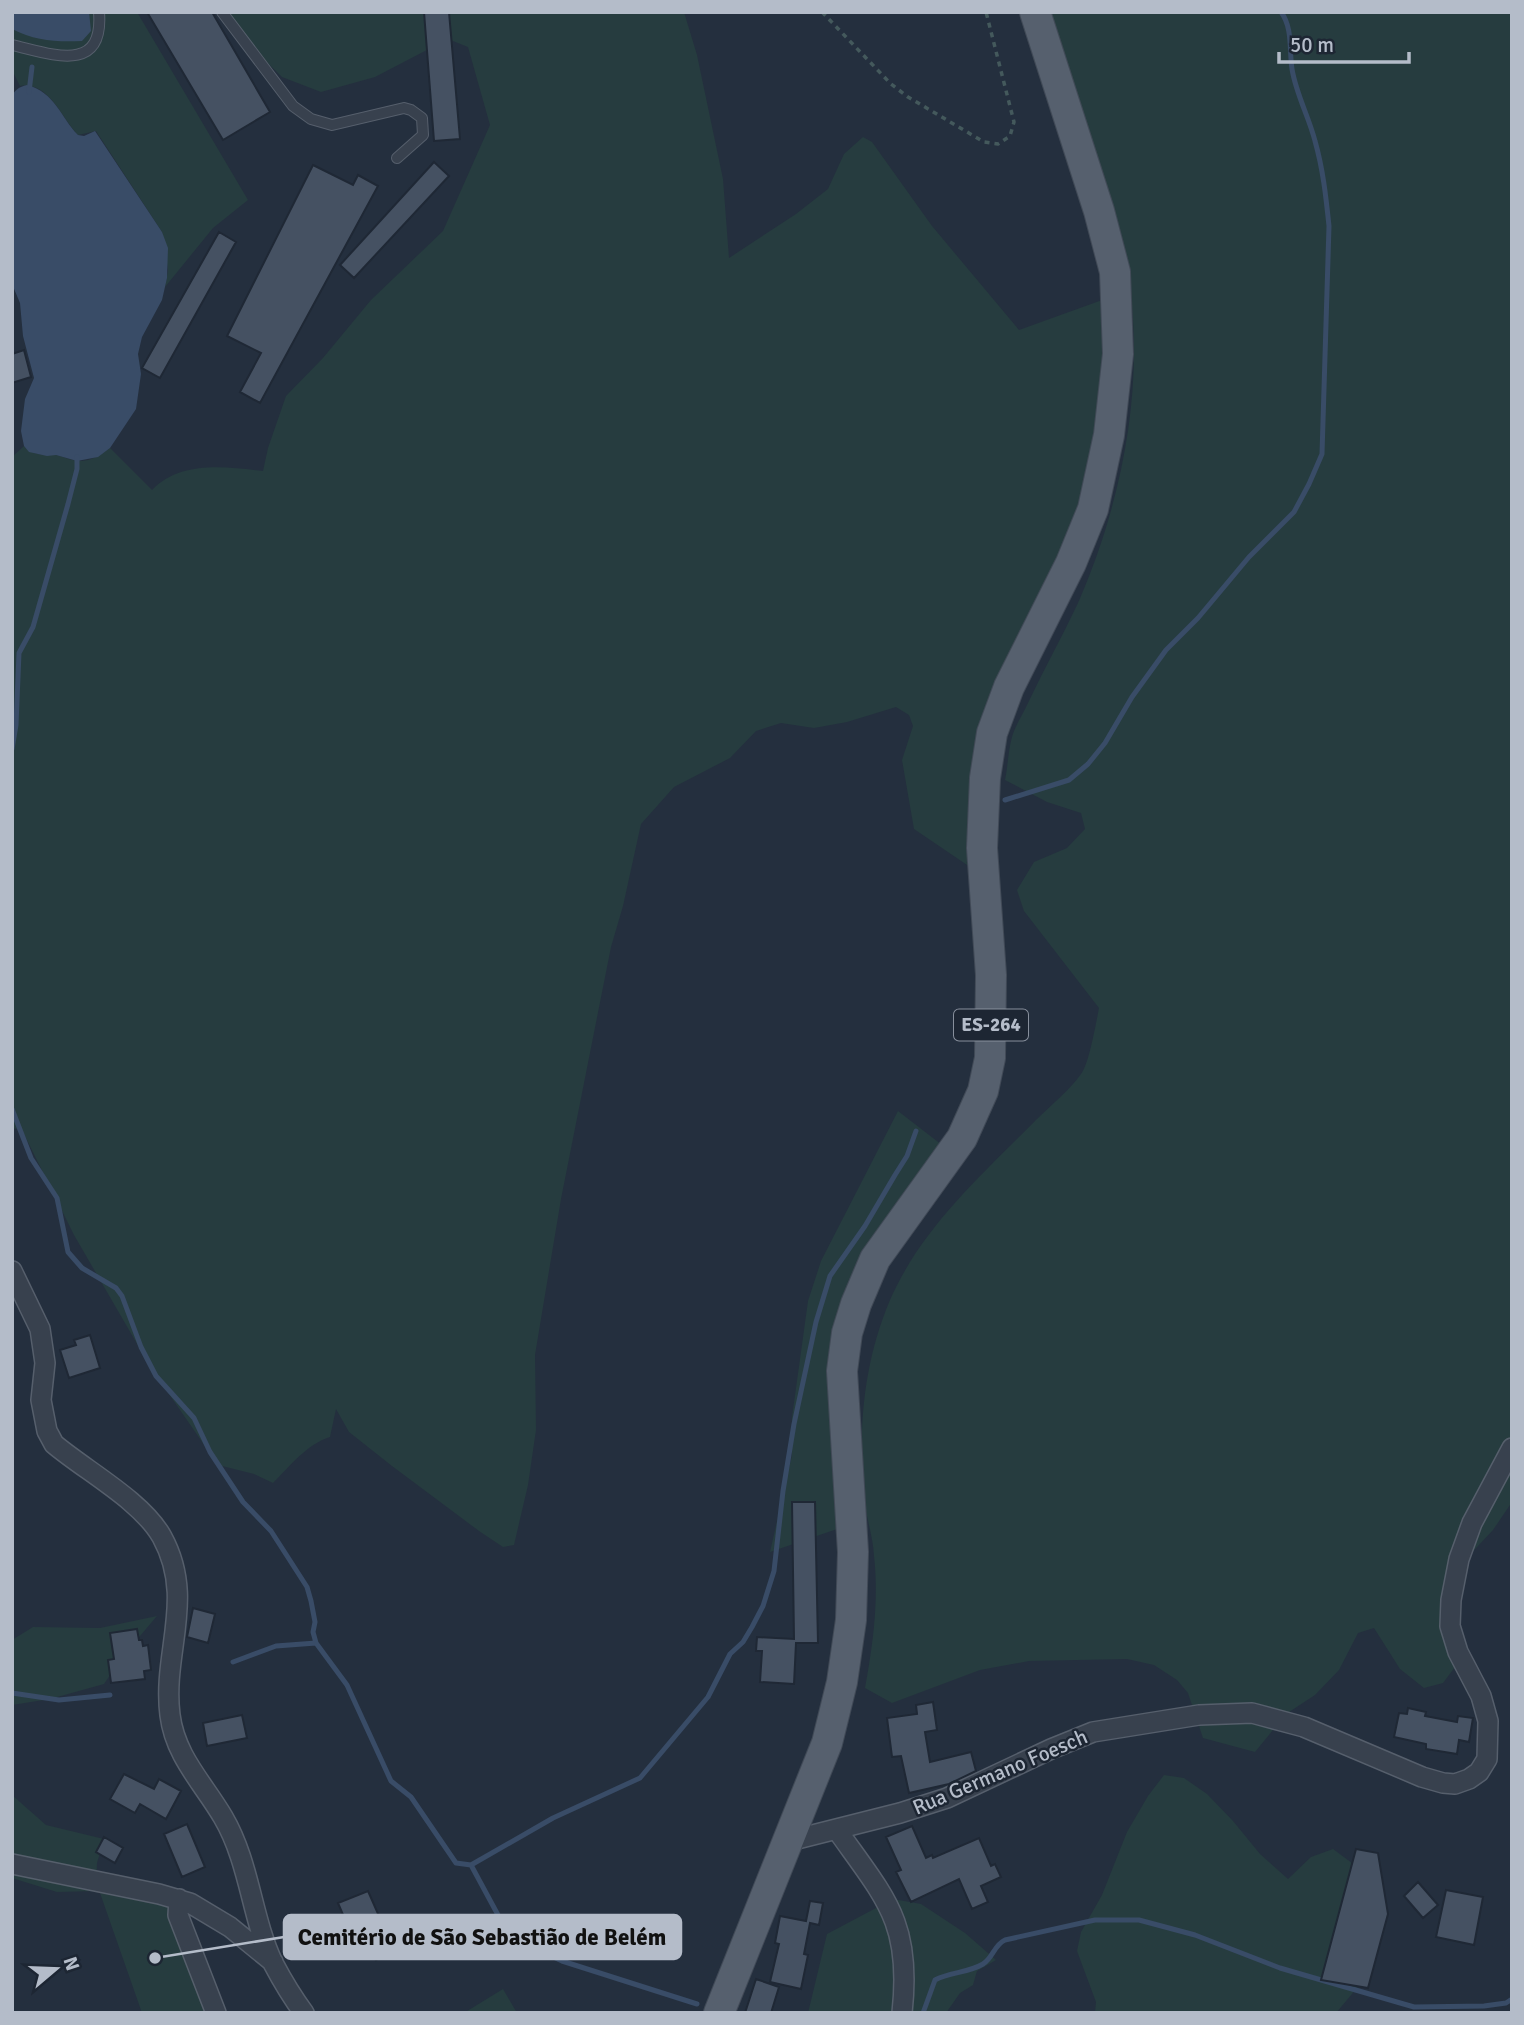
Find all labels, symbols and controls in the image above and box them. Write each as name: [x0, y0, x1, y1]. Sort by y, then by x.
scale bar: [1279, 21, 1408, 65]
text: 50 m: [1290, 32, 1334, 58]
road number: ES-264: [954, 1009, 1028, 1040]
street label: Rua Germano Foesch: [909, 1723, 1091, 1821]
callout: Cemitério de São Sebastião de Belém: [284, 1915, 681, 1959]
text: Cemitério de São Sebastião de Belém: [298, 1923, 666, 1952]
north arrow: [21, 1934, 91, 2004]
text: N: [58, 1954, 85, 1974]

